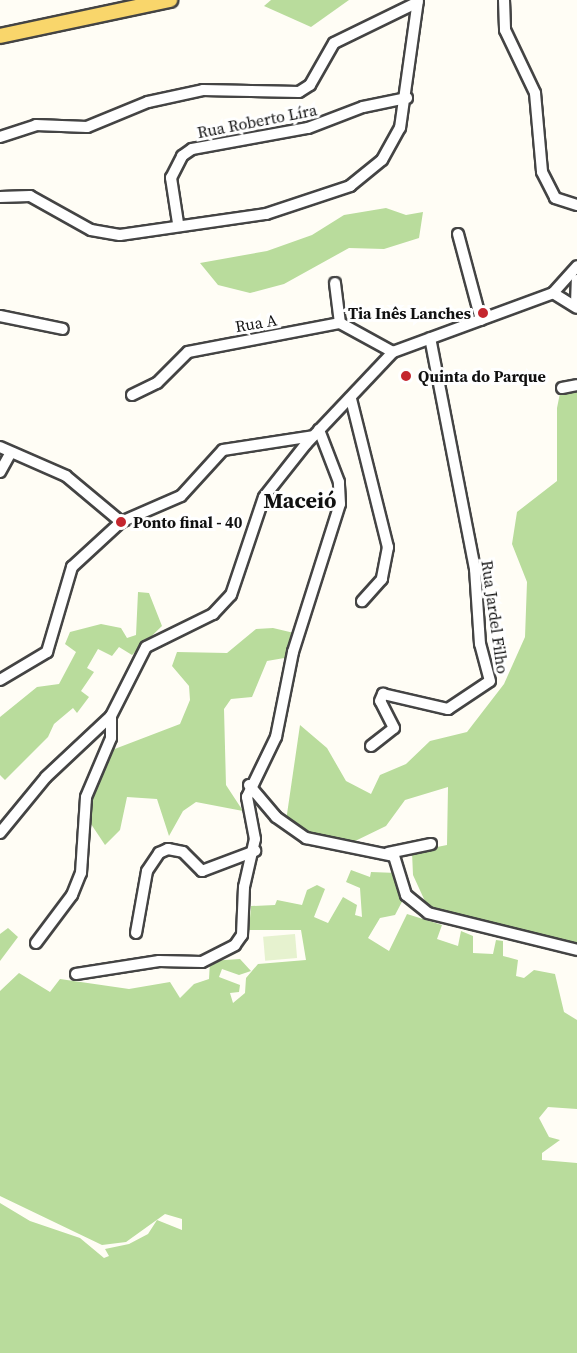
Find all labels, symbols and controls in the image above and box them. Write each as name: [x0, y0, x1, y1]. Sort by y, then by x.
street label: Rua Roberto Líra: [196, 100, 318, 142]
place label: Tia Inês Lanches: [348, 303, 471, 323]
marker: Tia Inês Lanches: [476, 306, 490, 320]
street label: Rua A: [234, 310, 278, 336]
place label: Quinta do Parque: [418, 366, 546, 386]
marker: Quinta do Parque: [399, 369, 413, 383]
district label: Maceió: [264, 488, 336, 514]
place label: Ponto final - 40: [133, 512, 242, 532]
marker: Ponto final - 40: [114, 515, 128, 529]
street label: Rua Jardel Filho: [478, 559, 512, 675]

